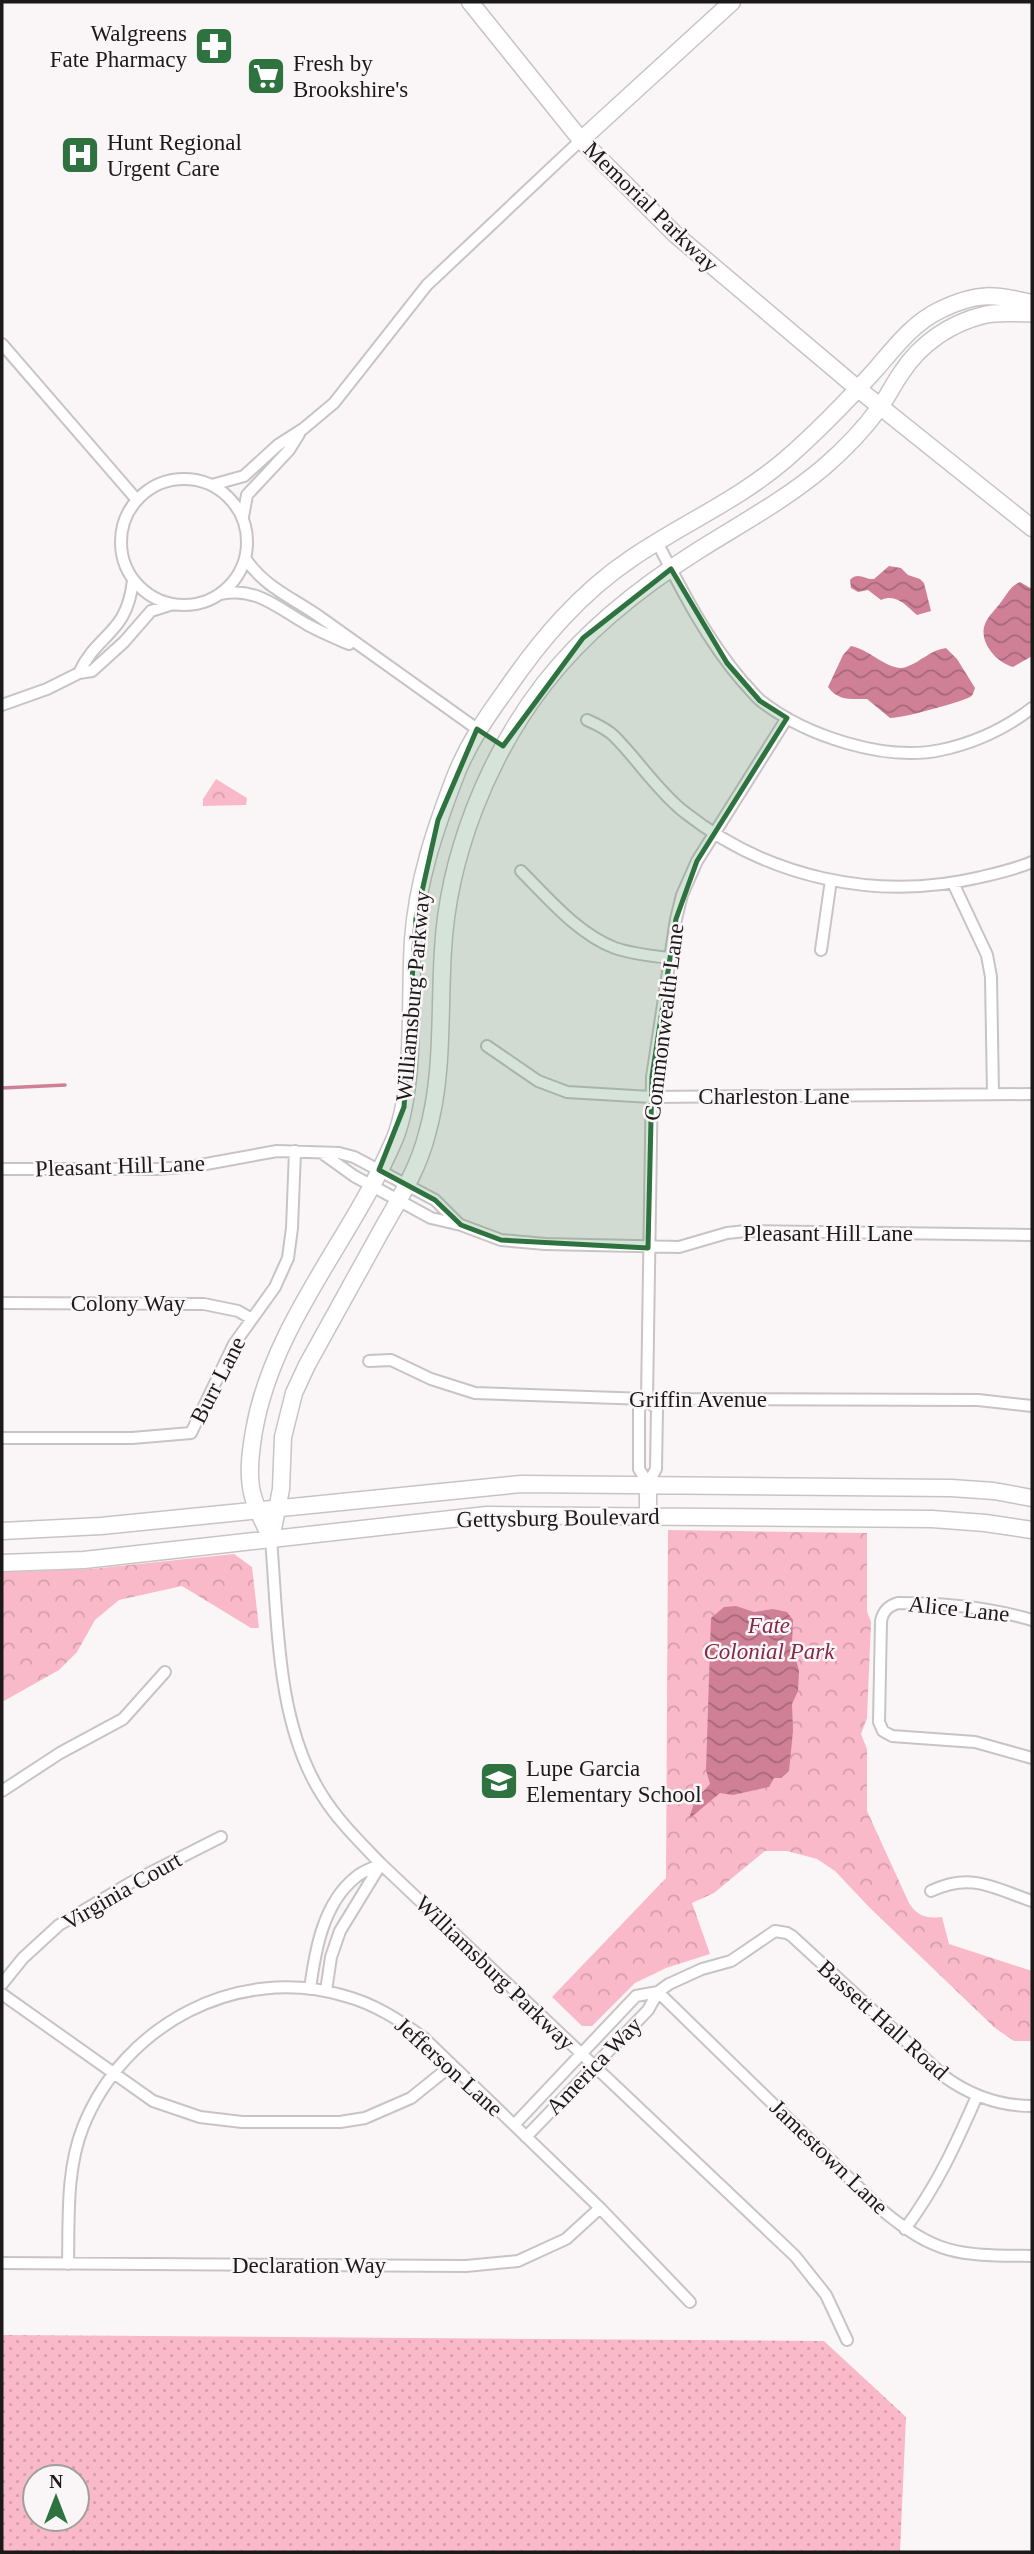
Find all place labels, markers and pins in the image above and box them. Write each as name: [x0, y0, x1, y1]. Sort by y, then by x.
place label: Walgreens Fate Pharmacy: [50, 21, 187, 72]
pharmacy icon: Walgreens Fate Pharmacy: [193, 25, 235, 67]
place label: Fresh by Brookshire's: [293, 51, 408, 102]
supermarket icon: Fresh by Brookshire's: [245, 55, 287, 97]
place label: Hunt Regional Urgent Care: [107, 130, 242, 181]
hospital icon: Hunt Regional Urgent Care: [59, 134, 101, 176]
place label: Lupe Garcia Elementary School: [526, 1756, 702, 1807]
school or university icon: Lupe Garcia Elementary School: [478, 1760, 520, 1802]

